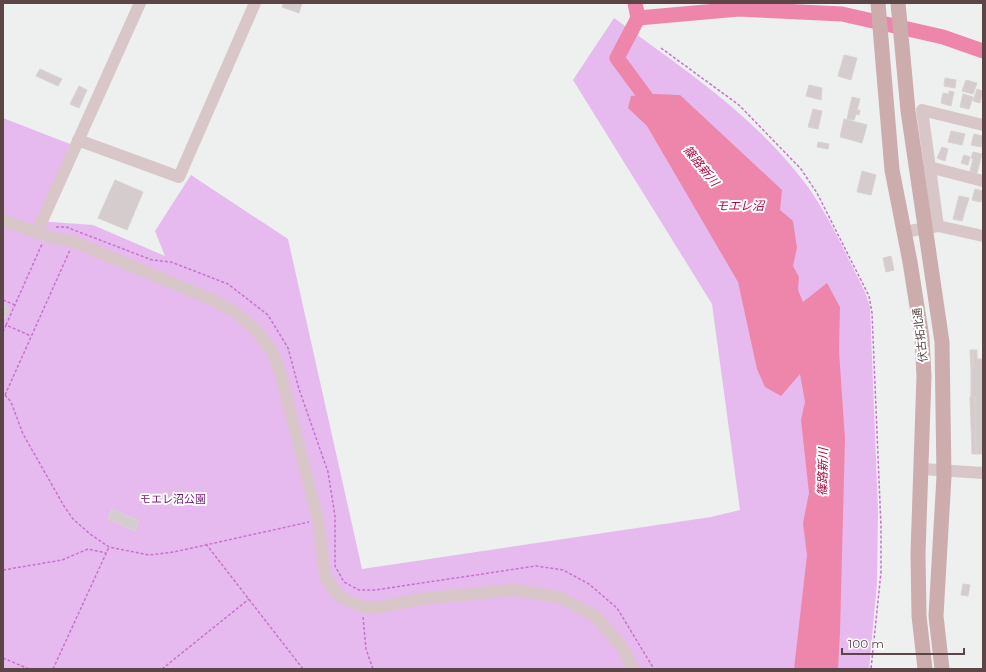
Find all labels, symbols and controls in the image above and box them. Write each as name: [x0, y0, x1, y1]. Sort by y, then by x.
water label: 篠路新川: [680, 142, 724, 191]
water label: モエレ沼: [716, 198, 766, 213]
street label: 伏古拓北通: [910, 307, 930, 363]
water label: 篠路新川: [815, 446, 830, 496]
park label: モエレ沼公園: [140, 492, 206, 506]
scale bar: [842, 630, 964, 656]
text: 100 m: [848, 636, 884, 651]

